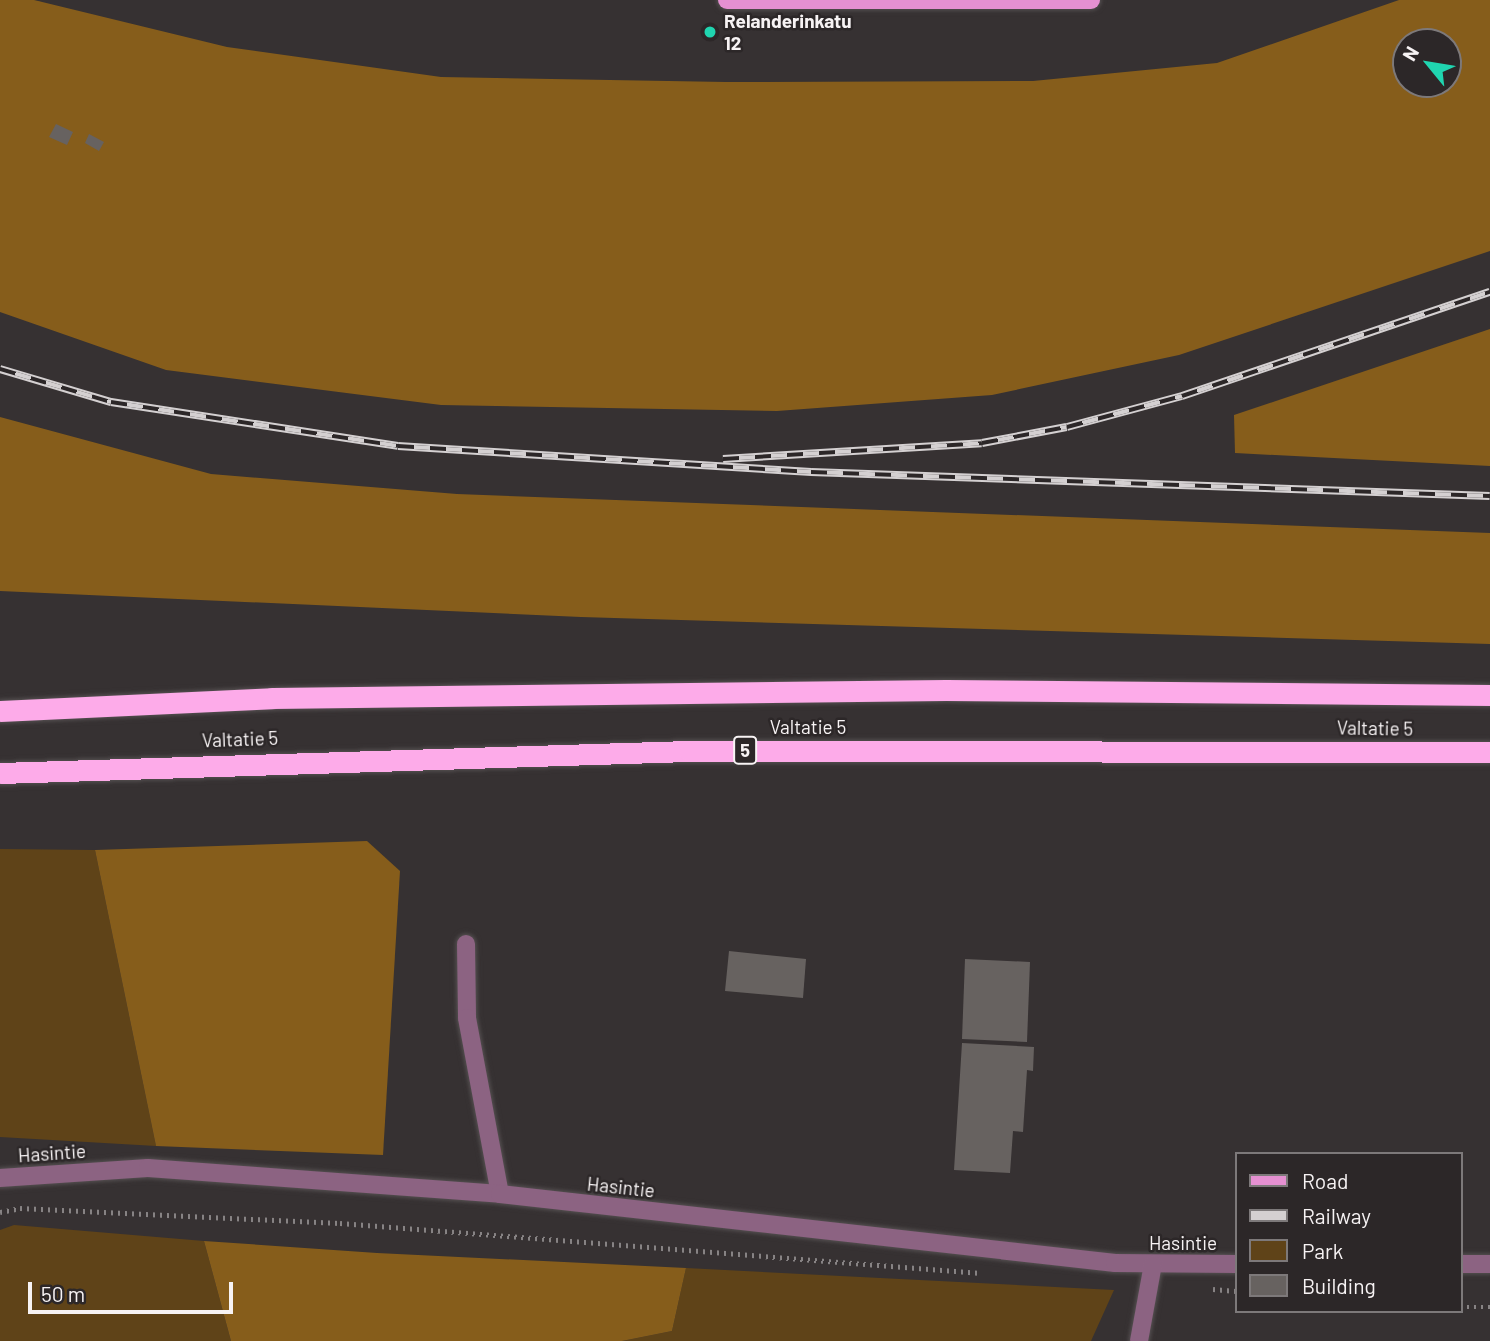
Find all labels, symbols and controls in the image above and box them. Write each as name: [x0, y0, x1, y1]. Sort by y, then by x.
place label: Relanderinkatu 12: [724, 10, 852, 54]
marker: Relanderinkatu 12: [702, 24, 718, 40]
north arrow: [1392, 28, 1462, 98]
text: N: [1397, 42, 1423, 64]
street label: Valtatie 5: [770, 716, 846, 738]
street label: Valtatie 5: [1337, 716, 1413, 740]
street label: Valtatie 5: [201, 726, 279, 752]
road number: 5: [733, 736, 757, 764]
street label: Hasintie: [17, 1139, 87, 1167]
legend: [1234, 1152, 1462, 1313]
text: Road: [1302, 1168, 1348, 1193]
street label: Hasintie: [586, 1172, 656, 1202]
text: Railway: [1302, 1203, 1371, 1228]
street label: Hasintie: [1149, 1232, 1217, 1254]
text: Park: [1302, 1238, 1343, 1263]
scale bar: [32, 1268, 236, 1312]
text: Building: [1302, 1273, 1376, 1298]
text: 50 m: [41, 1281, 85, 1306]

